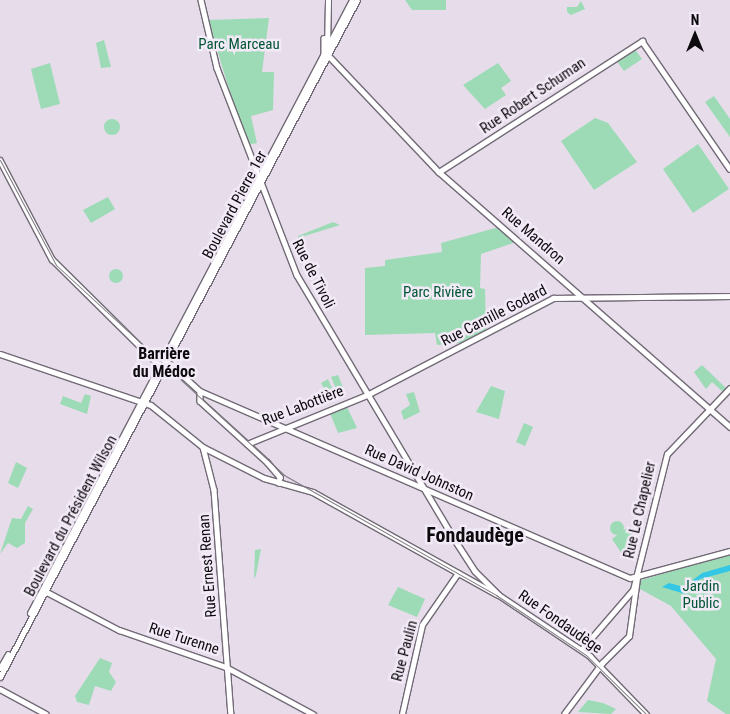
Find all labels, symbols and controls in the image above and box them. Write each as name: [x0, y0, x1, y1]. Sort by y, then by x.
north arrow: [670, 10, 720, 60]
text: N: [691, 12, 699, 28]
park label: Parc Marceau: [198, 36, 280, 54]
street label: Rue Robert Schuman: [477, 54, 589, 138]
street label: Boulevard Pierre 1er: [199, 148, 271, 262]
street label: Rue Mandron: [498, 204, 568, 268]
street label: Rue de Tivoli: [288, 236, 338, 312]
street label: Rue Camille Godard: [438, 282, 550, 350]
park label: Parc Rivière: [403, 284, 473, 302]
district label: Barrière du Médoc: [133, 344, 195, 382]
street label: Rue Labottière: [260, 382, 346, 430]
street label: Boulevard du Président Wilson: [21, 432, 121, 600]
street label: Rue David Johnston: [362, 441, 476, 505]
street label: Rue Le Chapelier: [620, 460, 660, 560]
street label: Rue Ernest Renan: [195, 514, 221, 618]
district label: Fondaudège: [426, 523, 524, 547]
park label: Jardin Public: [682, 577, 720, 612]
street label: Rue Fondaudège: [515, 586, 605, 658]
street label: Rue Paulin: [388, 618, 422, 684]
street label: Rue Turenne: [146, 619, 222, 659]

